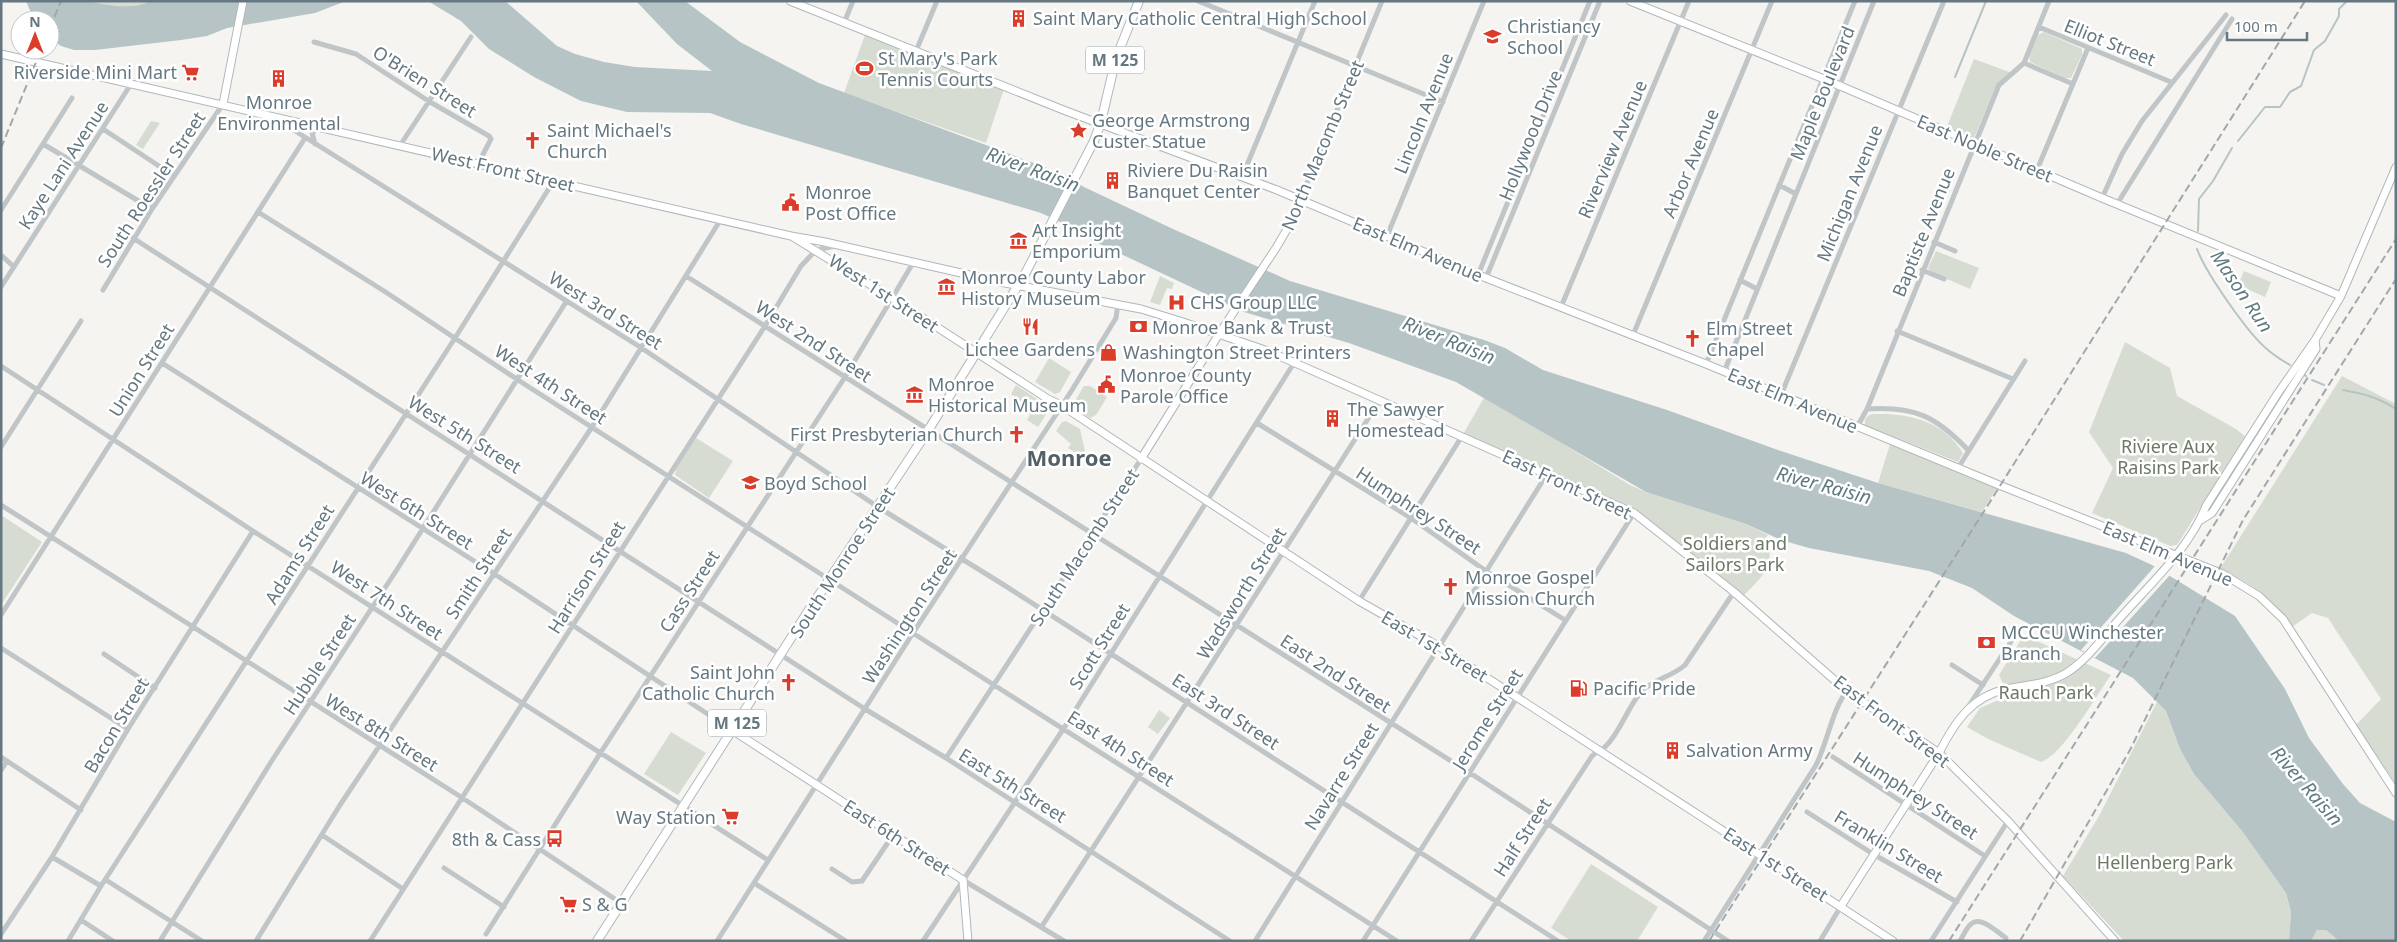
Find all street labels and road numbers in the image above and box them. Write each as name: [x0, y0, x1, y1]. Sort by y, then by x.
street label: Elliot Street: [2061, 13, 2160, 71]
street label: Maple Boulevard: [1784, 22, 1860, 164]
street label: O'Brien Street: [369, 40, 482, 123]
road number: M 125: [1086, 46, 1144, 74]
street label: Lincoln Avenue: [1388, 49, 1458, 177]
street label: North Macomb Street: [1275, 56, 1369, 234]
street label: Hollywood Drive: [1493, 66, 1567, 204]
street label: Riverview Avenue: [1572, 76, 1652, 222]
street label: Kaye Lani Avenue: [13, 96, 113, 234]
street label: Arbor Avenue: [1656, 105, 1724, 221]
street label: South Roessler Street: [92, 106, 211, 271]
street label: East Noble Street: [1913, 109, 2057, 188]
street label: Michigan Avenue: [1811, 121, 1887, 265]
street label: West Front Street: [429, 141, 577, 197]
street label: Baptiste Avenue: [1886, 164, 1960, 300]
street label: East Elm Avenue: [1349, 211, 1487, 287]
street label: West 1st Street: [824, 248, 944, 338]
street label: West 3rd Street: [545, 265, 668, 355]
street label: West 2nd Street: [751, 295, 877, 388]
street label: Union Street: [103, 318, 179, 421]
street label: West 4th Street: [490, 339, 612, 430]
street label: East Elm Avenue: [1724, 362, 1862, 438]
street label: West 5th Street: [404, 390, 527, 479]
street label: East Front Street: [1499, 444, 1636, 525]
street label: Humphrey Street: [1352, 461, 1487, 560]
street label: South Macomb Street: [1024, 463, 1144, 630]
street label: West 6th Street: [356, 466, 479, 555]
street label: South Monroe Street: [784, 481, 900, 642]
street label: Adams Street: [259, 499, 339, 608]
street label: East Elm Avenue: [2099, 515, 2237, 591]
street label: Harrison Street: [542, 516, 630, 638]
street label: Smith Street: [440, 522, 517, 623]
street label: Wadsworth Street: [1191, 522, 1292, 663]
street label: Washington Street: [856, 543, 962, 688]
street label: Cass Street: [653, 545, 725, 637]
street label: West 7th Street: [326, 555, 448, 646]
street label: Scott Street: [1063, 598, 1135, 694]
street label: East 1st Street: [1377, 605, 1493, 688]
street label: Hubble Street: [277, 608, 361, 719]
street label: East 2nd Street: [1276, 628, 1396, 718]
street label: Jerome Street: [1445, 663, 1528, 776]
street label: East 3rd Street: [1168, 667, 1285, 755]
street label: East Front Street: [1829, 669, 1955, 773]
street label: Bacon Street: [78, 672, 154, 777]
street label: West 8th Street: [321, 688, 444, 777]
street label: East 4th Street: [1063, 705, 1179, 792]
road number: M 125: [708, 710, 766, 736]
street label: Navarre Street: [1298, 717, 1384, 834]
street label: East 5th Street: [955, 742, 1072, 828]
street label: Humphrey Street: [1849, 746, 1984, 845]
street label: Half Street: [1488, 793, 1557, 881]
street label: East 6th Street: [839, 794, 955, 881]
street label: Franklin Street: [1830, 804, 1948, 888]
street label: East 1st Street: [1719, 821, 1833, 907]

